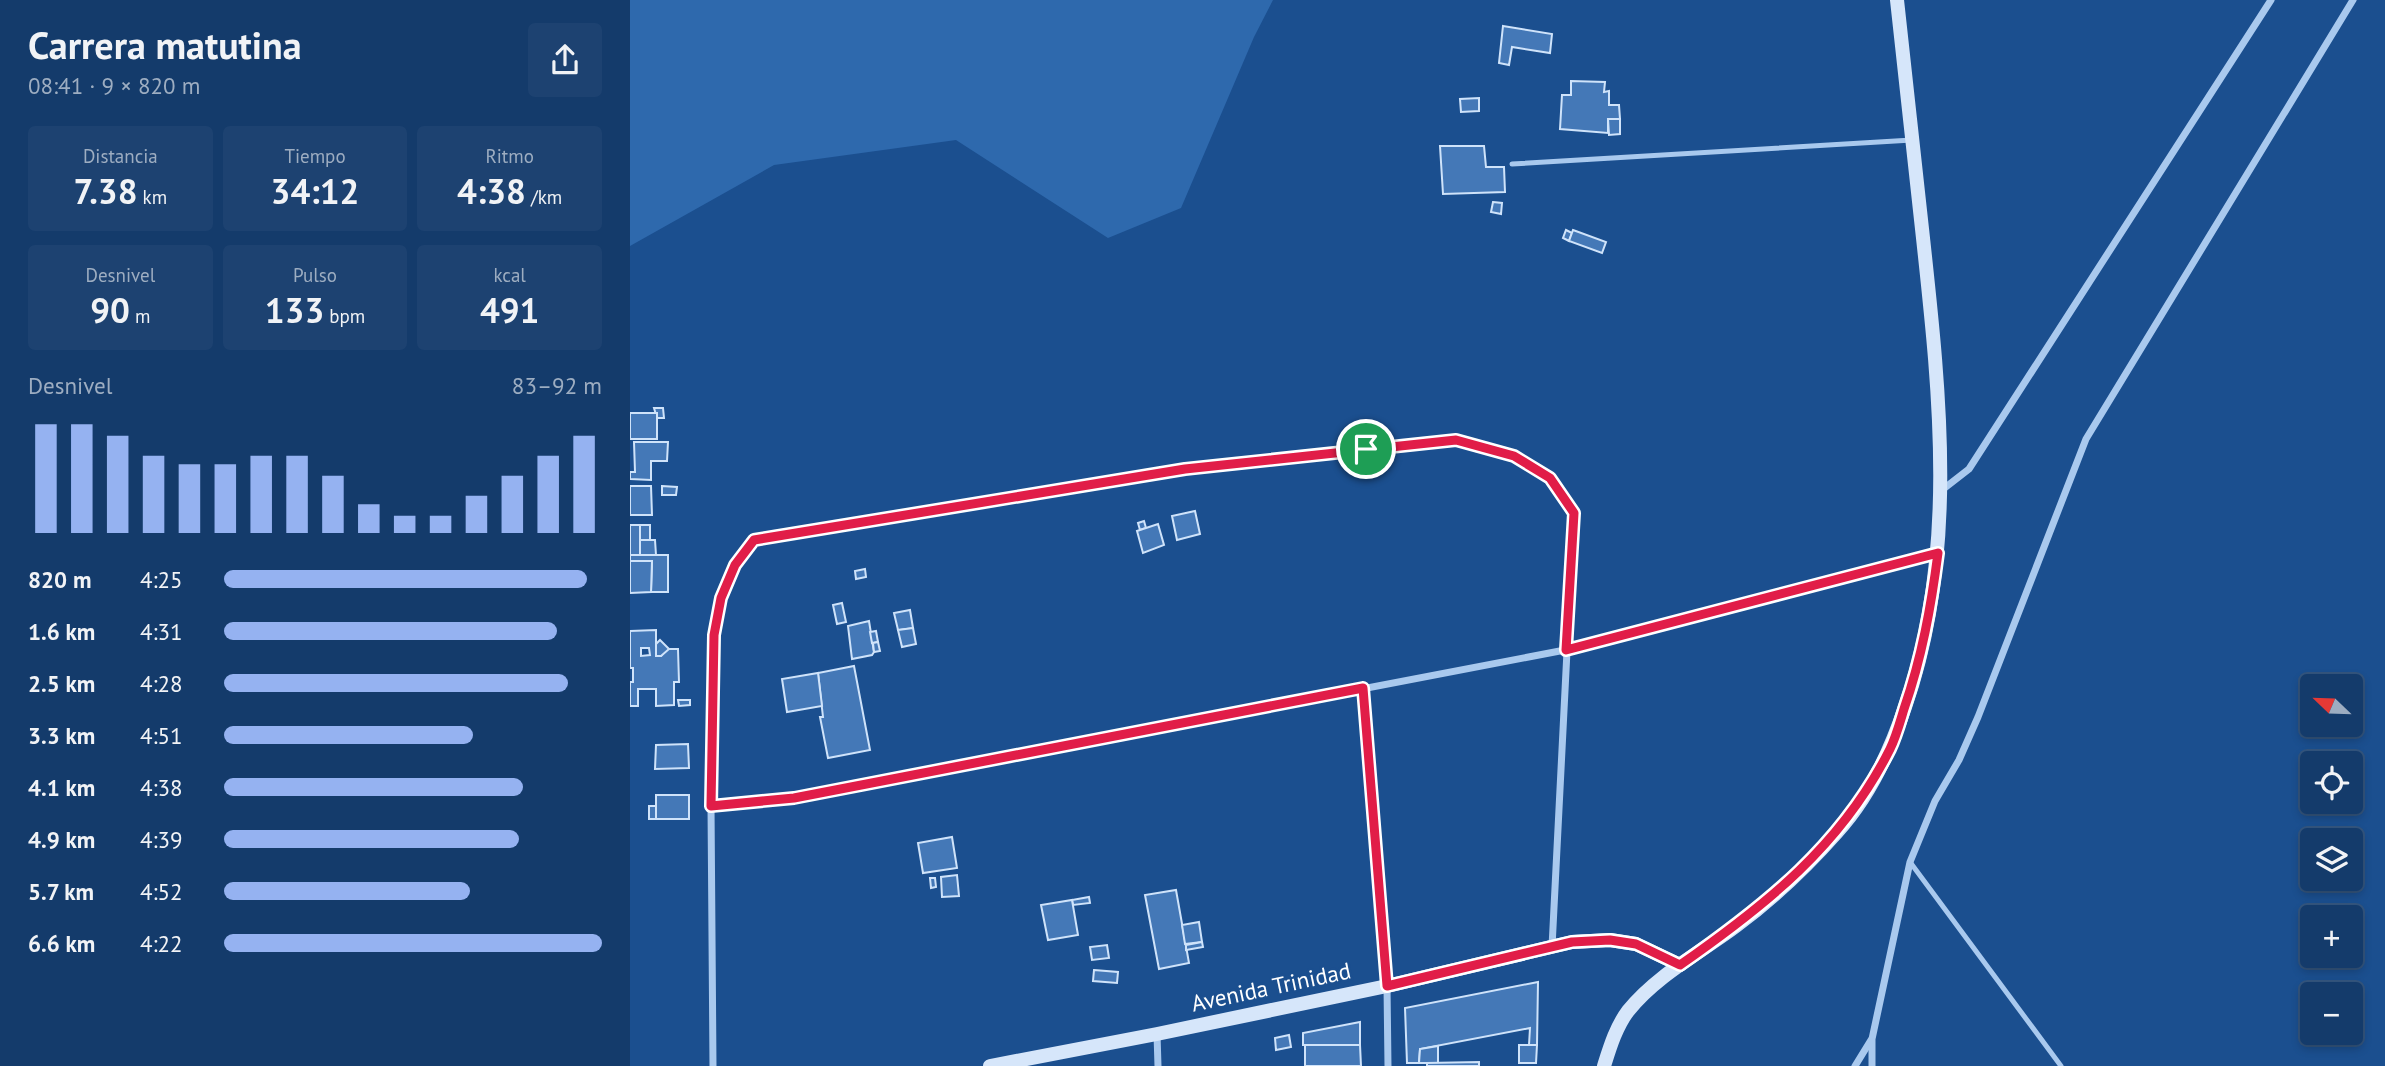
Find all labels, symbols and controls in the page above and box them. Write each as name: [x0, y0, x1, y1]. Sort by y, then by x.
text: Carrera matutina: [28, 20, 302, 69]
button: share: [528, 23, 602, 97]
text: 08:41 · 9 × 820 m: [28, 71, 200, 100]
text: Distancia: [83, 144, 158, 168]
text: Tiempo: [284, 144, 346, 168]
text: Ritmo: [485, 144, 534, 168]
text: 7.38: [74, 168, 138, 214]
text: 34:12: [271, 168, 359, 214]
text: 4:38: [457, 168, 526, 214]
text: km: [138, 185, 167, 209]
text: /km: [526, 185, 562, 209]
text: Desnivel: [85, 263, 155, 287]
text: Pulso: [293, 263, 337, 287]
text: kcal: [493, 263, 526, 287]
text: 90: [90, 287, 130, 333]
text: 133: [265, 287, 324, 333]
text: 491: [480, 287, 539, 333]
text: m: [130, 304, 150, 328]
text: bpm: [324, 304, 365, 328]
text: Desnivel: [28, 371, 112, 400]
text: 83–92 m: [512, 371, 602, 400]
pin: [1336, 419, 1396, 479]
icon: arrive: [1347, 430, 1385, 468]
text: 820 m: [28, 565, 91, 594]
text: 4:25: [140, 565, 183, 594]
text: 1.6 km: [28, 617, 95, 646]
text: 4:31: [140, 617, 183, 646]
text: 2.5 km: [28, 669, 95, 698]
text: 4:28: [140, 669, 183, 698]
north arrow: [2300, 674, 2362, 737]
map controls: [2300, 674, 2363, 1045]
text: 3.3 km: [28, 721, 95, 750]
text: 4:51: [140, 721, 183, 750]
button: locate: [2300, 751, 2363, 814]
text: 4.1 km: [28, 773, 95, 802]
text: 4:38: [140, 773, 183, 802]
text: 4.9 km: [28, 825, 95, 854]
text: 4:39: [140, 825, 183, 854]
button: layers: [2300, 828, 2363, 891]
text: 5.7 km: [28, 877, 94, 906]
text: 4:52: [140, 877, 183, 906]
button: +: [2300, 905, 2363, 968]
text: 6.6 km: [28, 929, 95, 958]
text: 4:22: [140, 929, 183, 958]
street label: Avenida Trinidad: [1188, 955, 1353, 1018]
button: −: [2300, 982, 2363, 1045]

